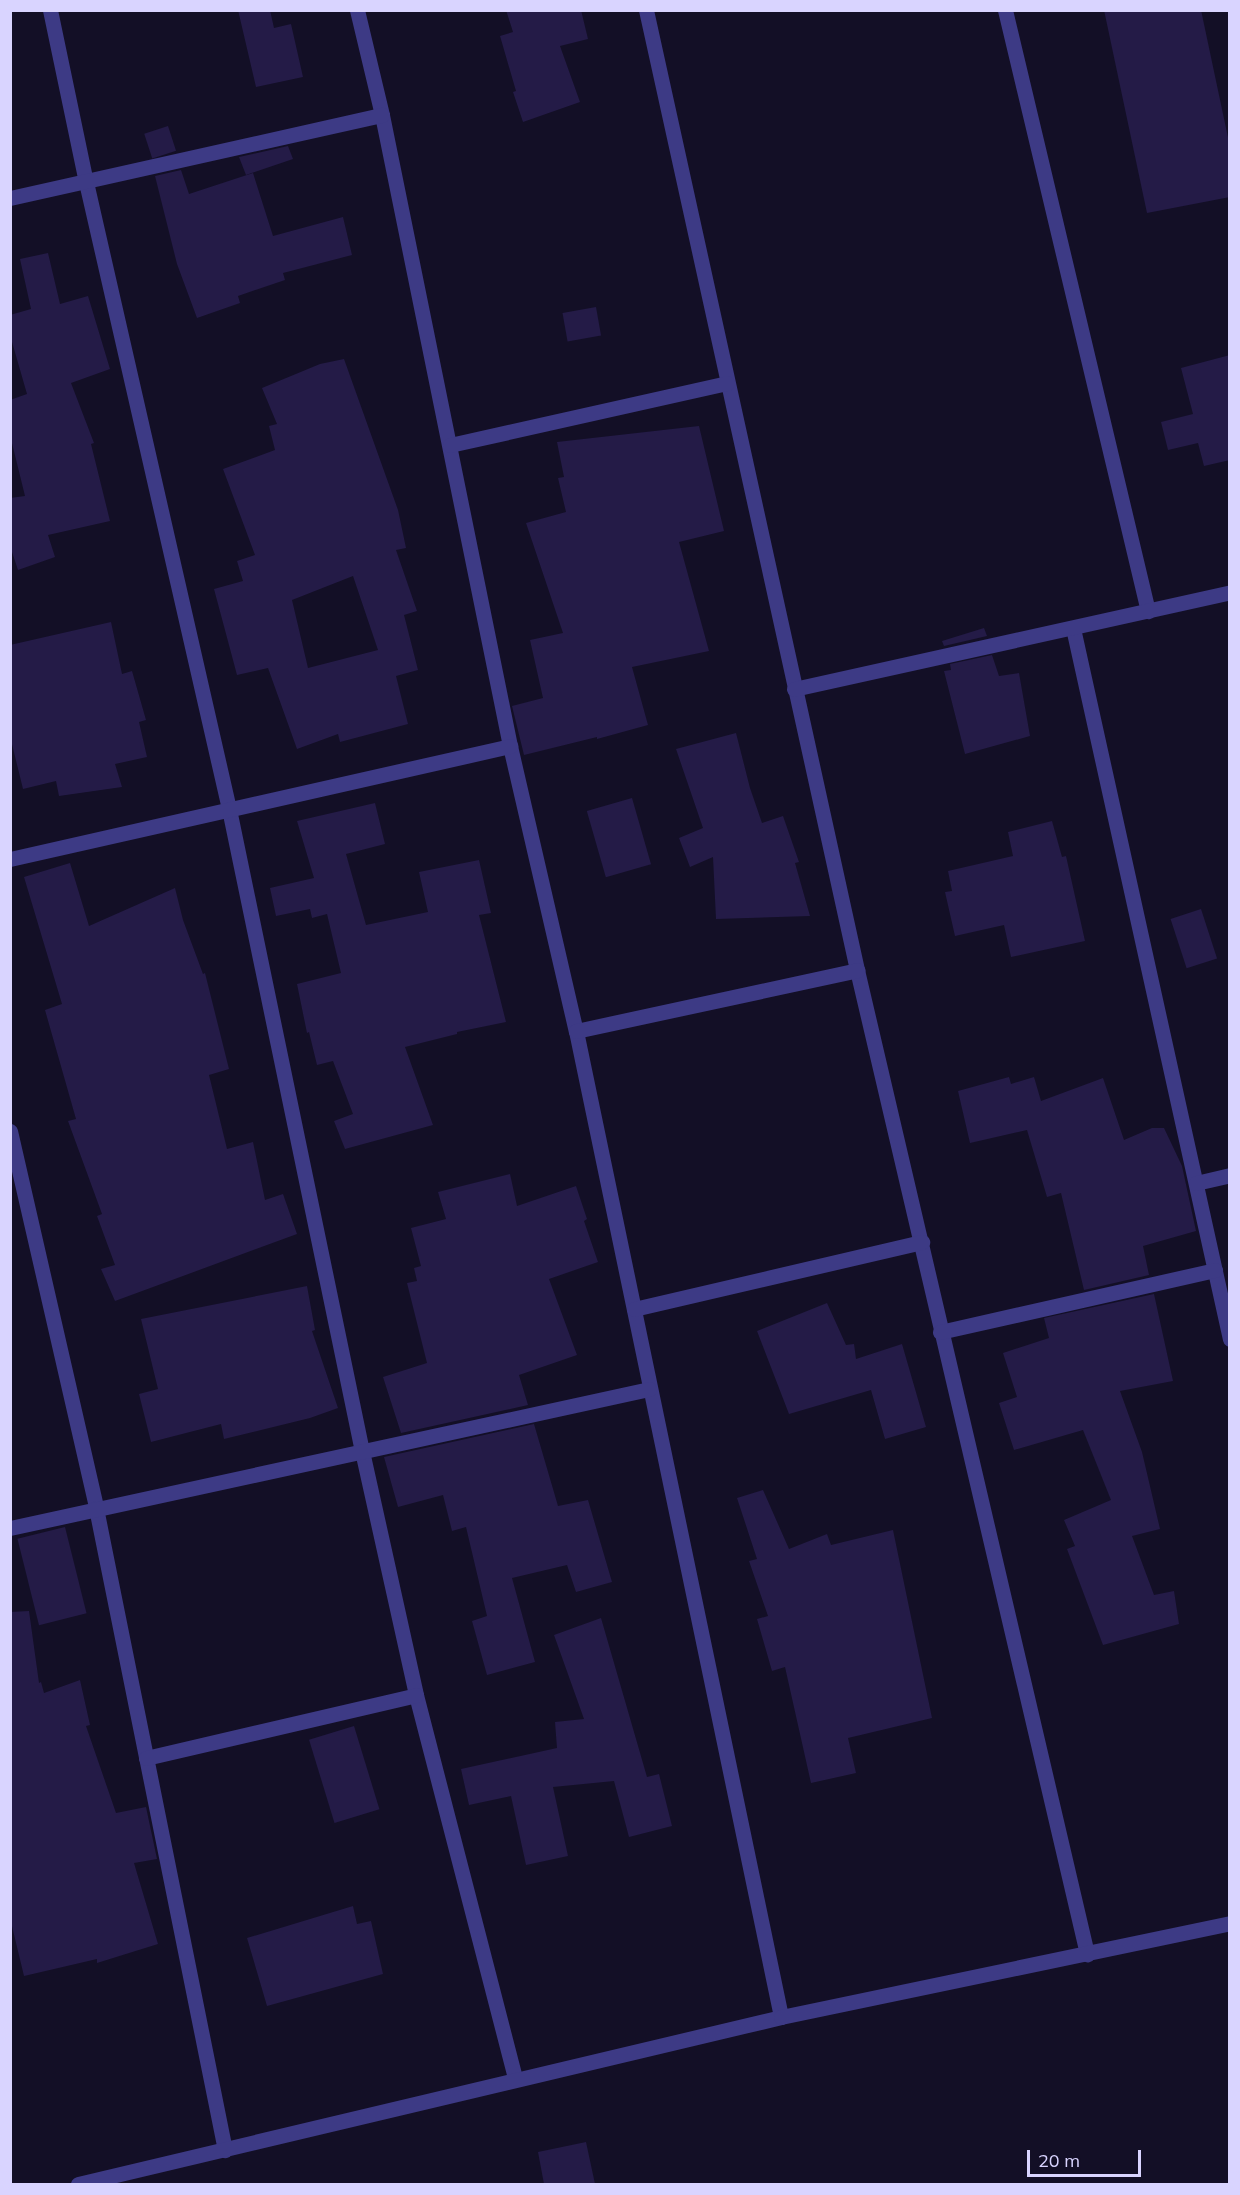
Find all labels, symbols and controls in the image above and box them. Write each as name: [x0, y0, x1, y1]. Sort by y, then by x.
scale bar: [1030, 2138, 1144, 2176]
text: 20 m: [1038, 2149, 1080, 2172]

